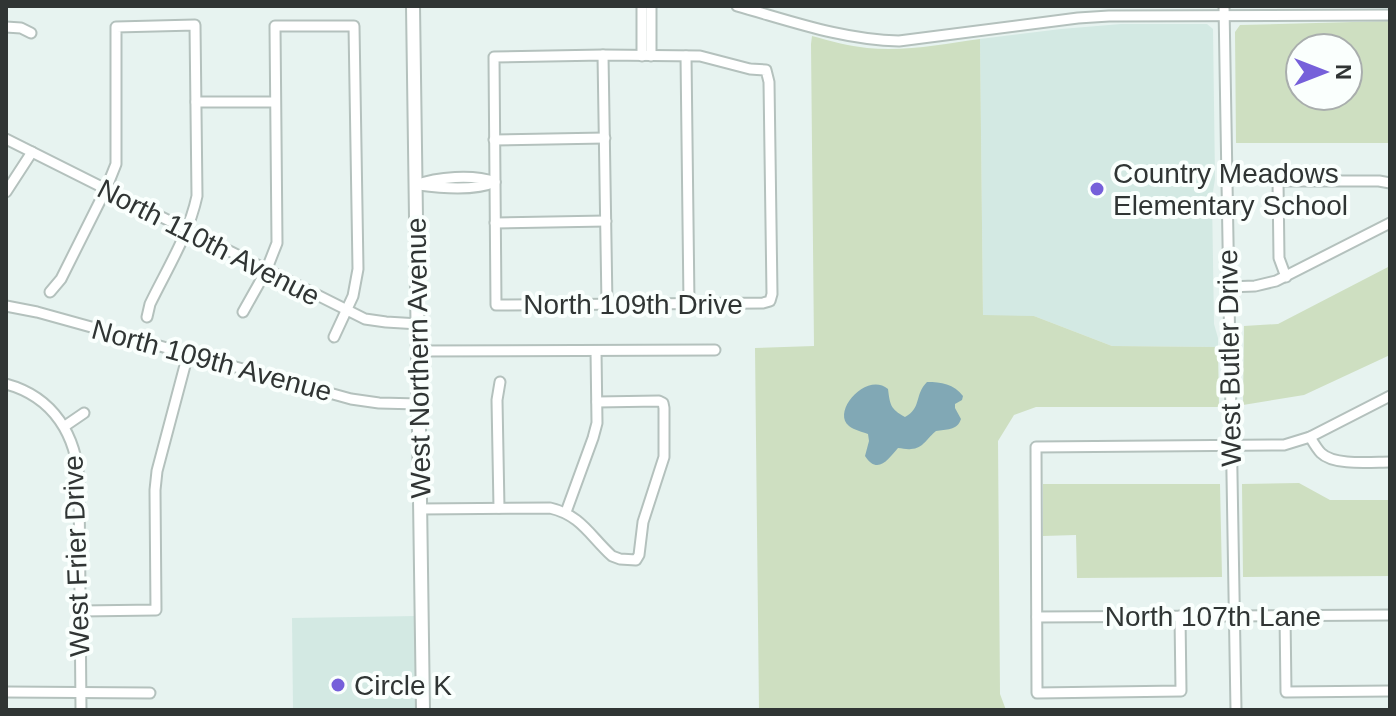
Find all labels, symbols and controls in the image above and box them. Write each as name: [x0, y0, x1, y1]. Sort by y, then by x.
north arrow: [1284, 32, 1364, 112]
text: N: [1331, 64, 1356, 80]
place label: Country Meadows Elementary School: [1113, 158, 1348, 221]
street label: North 110th Avenue: [93, 173, 325, 312]
marker: Country Meadows Elementary School: [1088, 180, 1106, 198]
street label: West Northern Avenue: [401, 217, 436, 499]
street label: West Butler Drive: [1212, 249, 1247, 467]
street label: North 109th Drive: [523, 289, 743, 320]
street label: North 109th Avenue: [89, 314, 335, 407]
street label: West Frier Drive: [57, 455, 96, 657]
street label: North 107th Lane: [1105, 601, 1321, 632]
place label: Circle K: [354, 670, 452, 701]
marker: Circle K: [329, 676, 347, 694]

